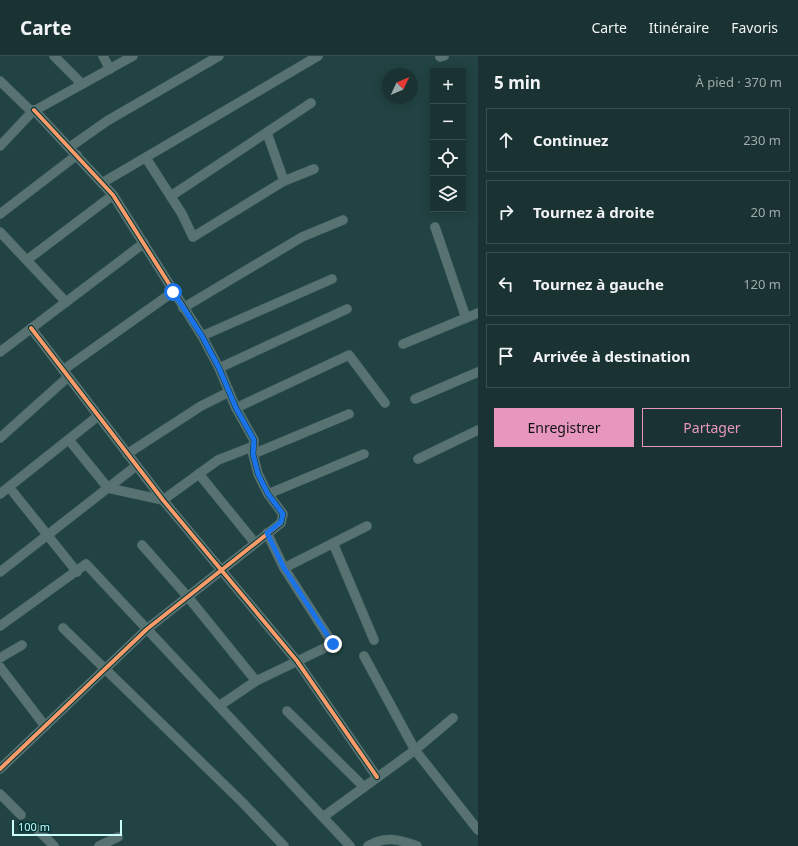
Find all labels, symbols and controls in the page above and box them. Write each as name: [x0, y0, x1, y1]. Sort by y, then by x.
text: Carte: [20, 15, 72, 41]
text: Carte: [591, 18, 627, 37]
text: Itinéraire: [649, 18, 709, 37]
text: Favoris: [731, 18, 778, 37]
north arrow: [382, 68, 418, 104]
map controls: [430, 68, 466, 212]
button: +: [430, 68, 466, 104]
text: 5 min: [494, 71, 541, 94]
text: À pied · 370 m: [696, 73, 782, 91]
button: −: [430, 104, 466, 140]
icon: ahead: [495, 129, 517, 151]
text: Continuez: [533, 130, 608, 150]
text: 230 m: [743, 131, 781, 149]
button: locate: [430, 140, 466, 176]
button: layers: [430, 176, 466, 212]
icon: right: [495, 201, 517, 223]
text: Tournez à droite: [533, 202, 654, 222]
text: 20 m: [751, 203, 781, 221]
icon: left: [495, 273, 517, 295]
text: Tournez à gauche: [533, 274, 664, 294]
text: 120 m: [743, 275, 781, 293]
route start: [164, 283, 182, 301]
icon: arrive: [495, 345, 517, 367]
text: Arrivée à destination: [533, 346, 690, 366]
button: Enregistrer: [494, 408, 634, 447]
button: Partager: [642, 408, 782, 447]
route end: [324, 635, 342, 653]
scale bar: [12, 818, 122, 837]
text: 100 m: [18, 819, 50, 834]

